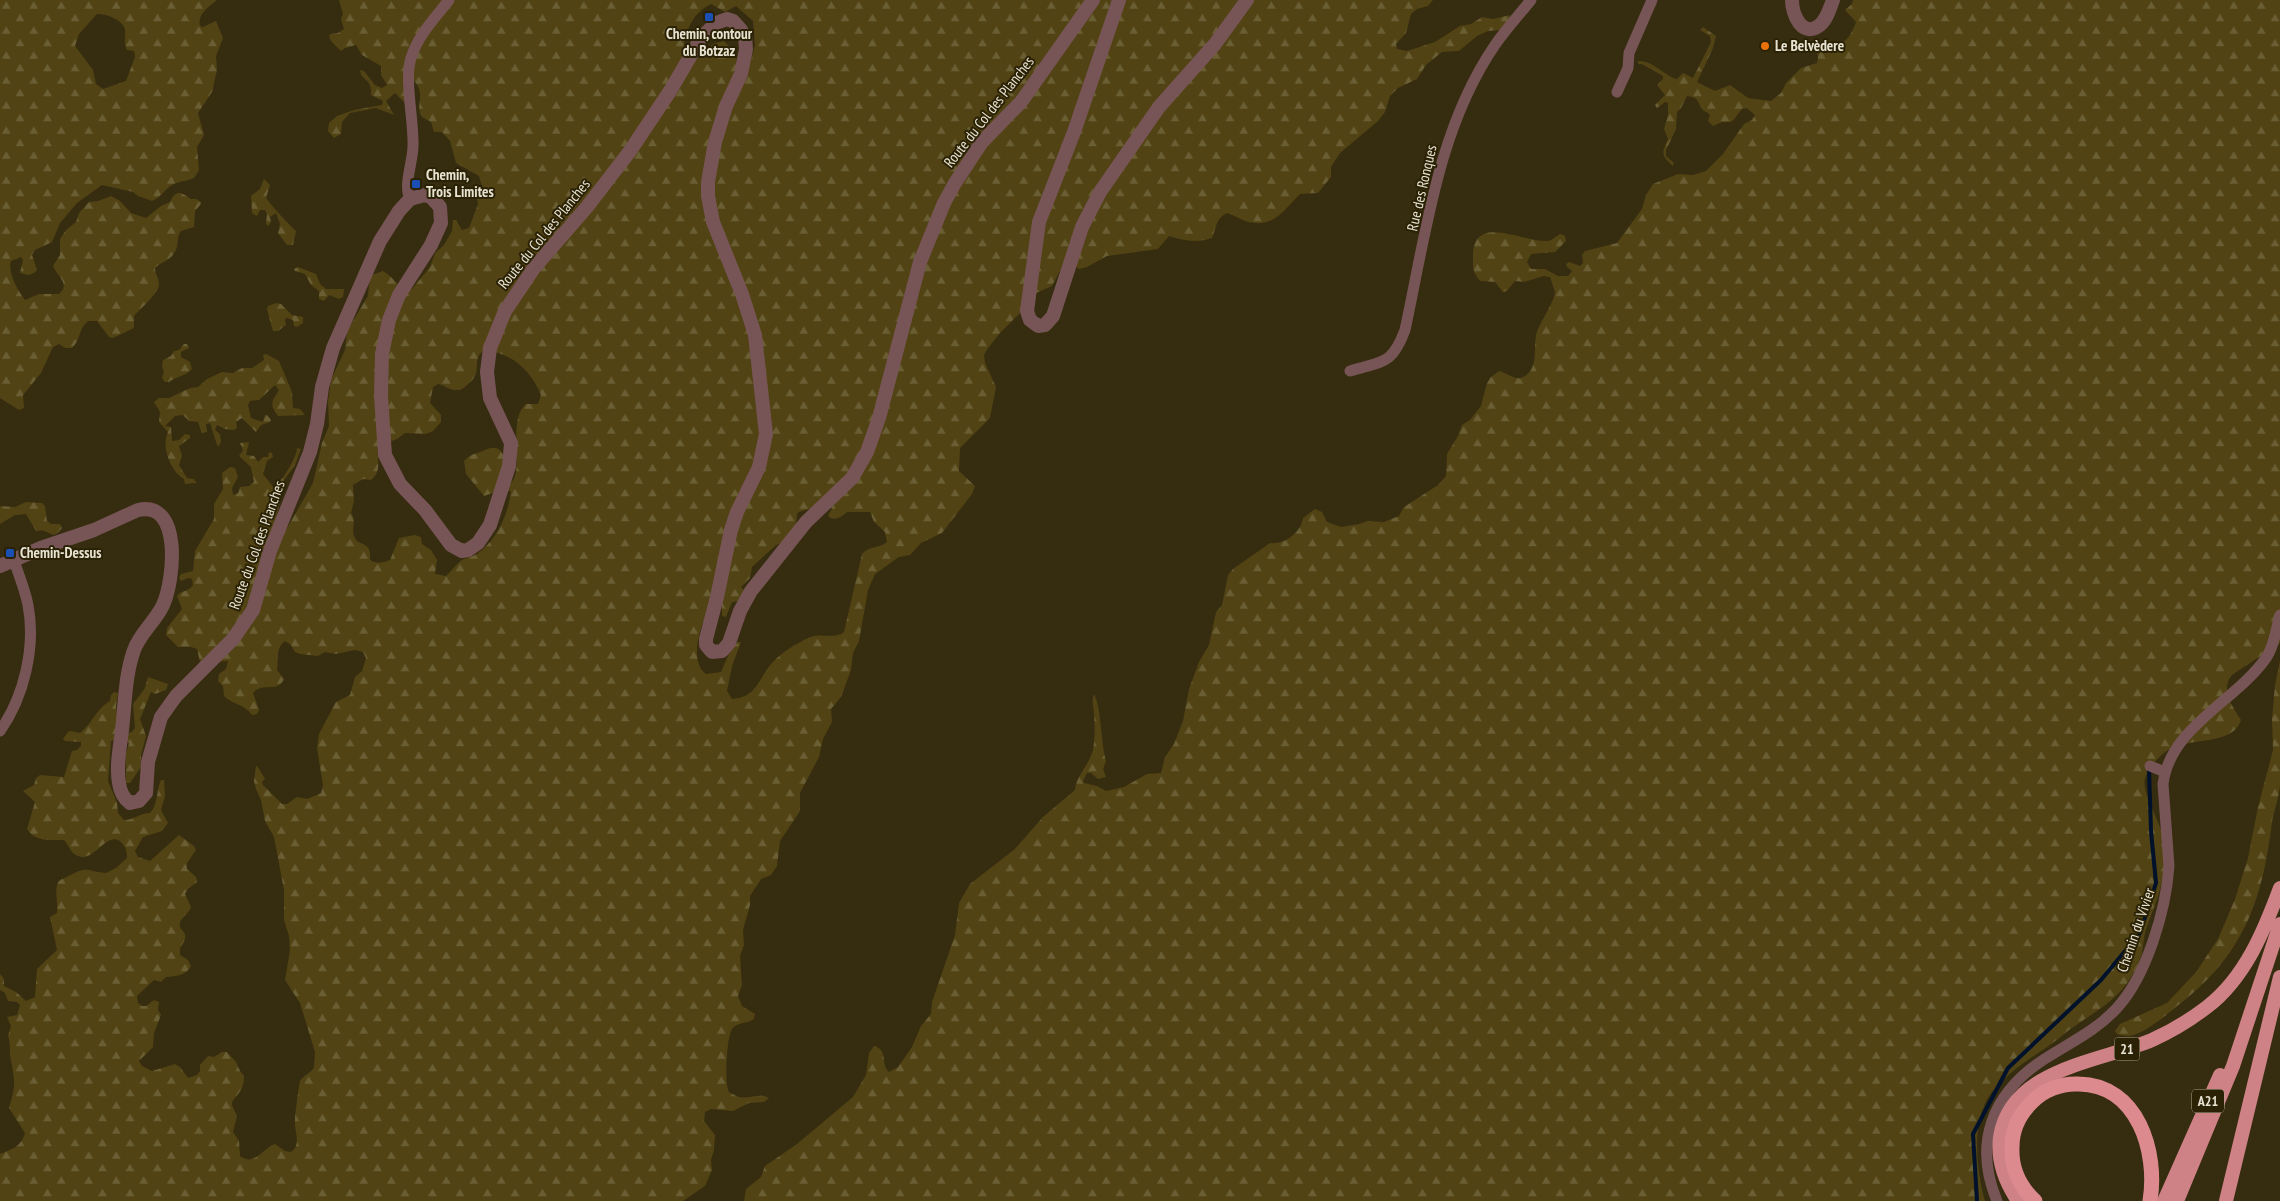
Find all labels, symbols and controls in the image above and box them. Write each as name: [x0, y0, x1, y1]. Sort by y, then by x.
marker: Chemin, contour du Botzaz: [703, 11, 715, 23]
place label: Chemin, contour du Botzaz: [666, 24, 753, 60]
place label: Le Belvèdere: [1775, 36, 1844, 55]
marker: Le Belvèdere: [1759, 40, 1771, 52]
street label: Route du Col des Planches: [939, 52, 1038, 171]
street label: Rue des Ronques: [1402, 143, 1441, 233]
place label: Chemin, Trois Limites: [426, 165, 494, 201]
street label: Route du Col des Planches: [494, 175, 594, 292]
marker: Chemin, Trois Limites: [410, 178, 422, 190]
street label: Route du Col des Planches: [224, 478, 289, 612]
place label: Chemin-Dessus: [20, 543, 101, 562]
marker: Chemin-Dessus: [4, 547, 16, 559]
street label: Chemin du Vivier: [2112, 884, 2159, 974]
road number: 21: [2114, 1038, 2140, 1060]
road number: A21: [2192, 1090, 2224, 1112]

